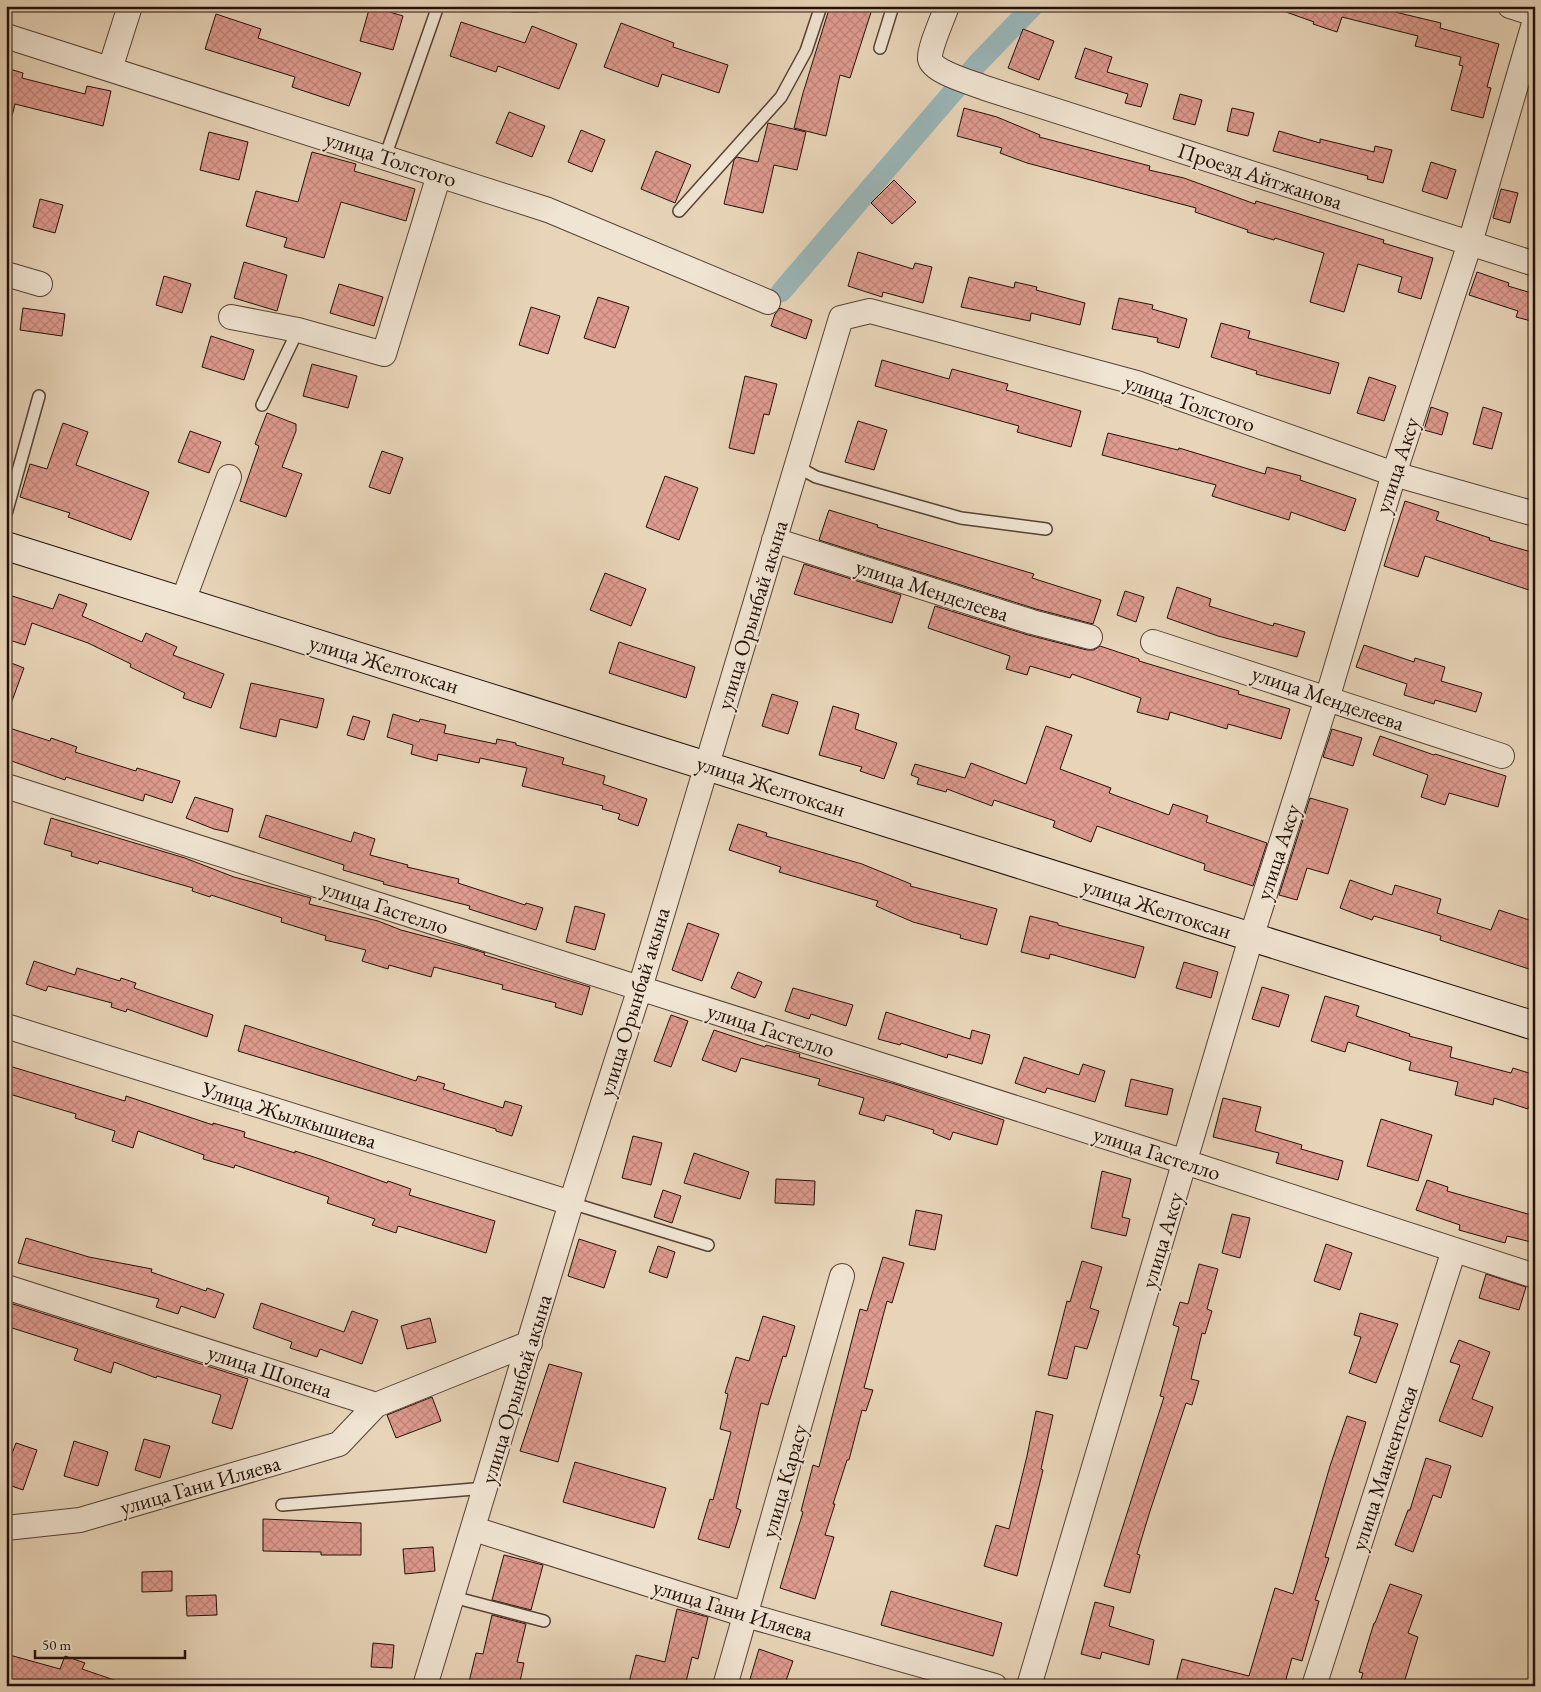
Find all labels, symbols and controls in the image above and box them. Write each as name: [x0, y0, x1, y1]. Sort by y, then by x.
street label: улица Толстого: [322, 124, 461, 194]
street label: Проезд Айтжанова: [1174, 136, 1346, 216]
street label: улица Толстого: [1121, 367, 1259, 439]
street label: улица Аксу: [1368, 413, 1426, 517]
street label: улица Орынбай акына: [709, 517, 795, 713]
street label: улица Менделеева: [852, 552, 1012, 628]
street label: улица Желтоксан: [306, 627, 462, 701]
street label: улица Менделеева: [1248, 658, 1408, 738]
street label: улица Желтоксан: [693, 748, 849, 824]
street label: улица Аксу: [1249, 800, 1307, 904]
street label: улица Желтоксан: [1079, 870, 1235, 946]
street label: улица Гастелло: [318, 873, 452, 941]
street label: улица Орынбай акына: [591, 904, 677, 1100]
street label: улица Гастелло: [704, 996, 838, 1064]
street label: Улица Жылкышиева: [197, 1074, 380, 1155]
street label: улица Гастелло: [1090, 1119, 1224, 1187]
street label: улица Аксу: [1134, 1188, 1190, 1292]
street label: улица Орынбай акына: [473, 1291, 559, 1487]
street label: улица Шопена: [204, 1337, 336, 1405]
street label: улица Манкентская: [1344, 1382, 1424, 1554]
street label: улица Карасу: [754, 1420, 814, 1541]
street label: улица Гани Иляева: [116, 1448, 284, 1522]
street label: улица Гани Иляева: [650, 1572, 817, 1648]
scale bar: [35, 1627, 185, 1659]
text: 50 m: [42, 1635, 71, 1654]

